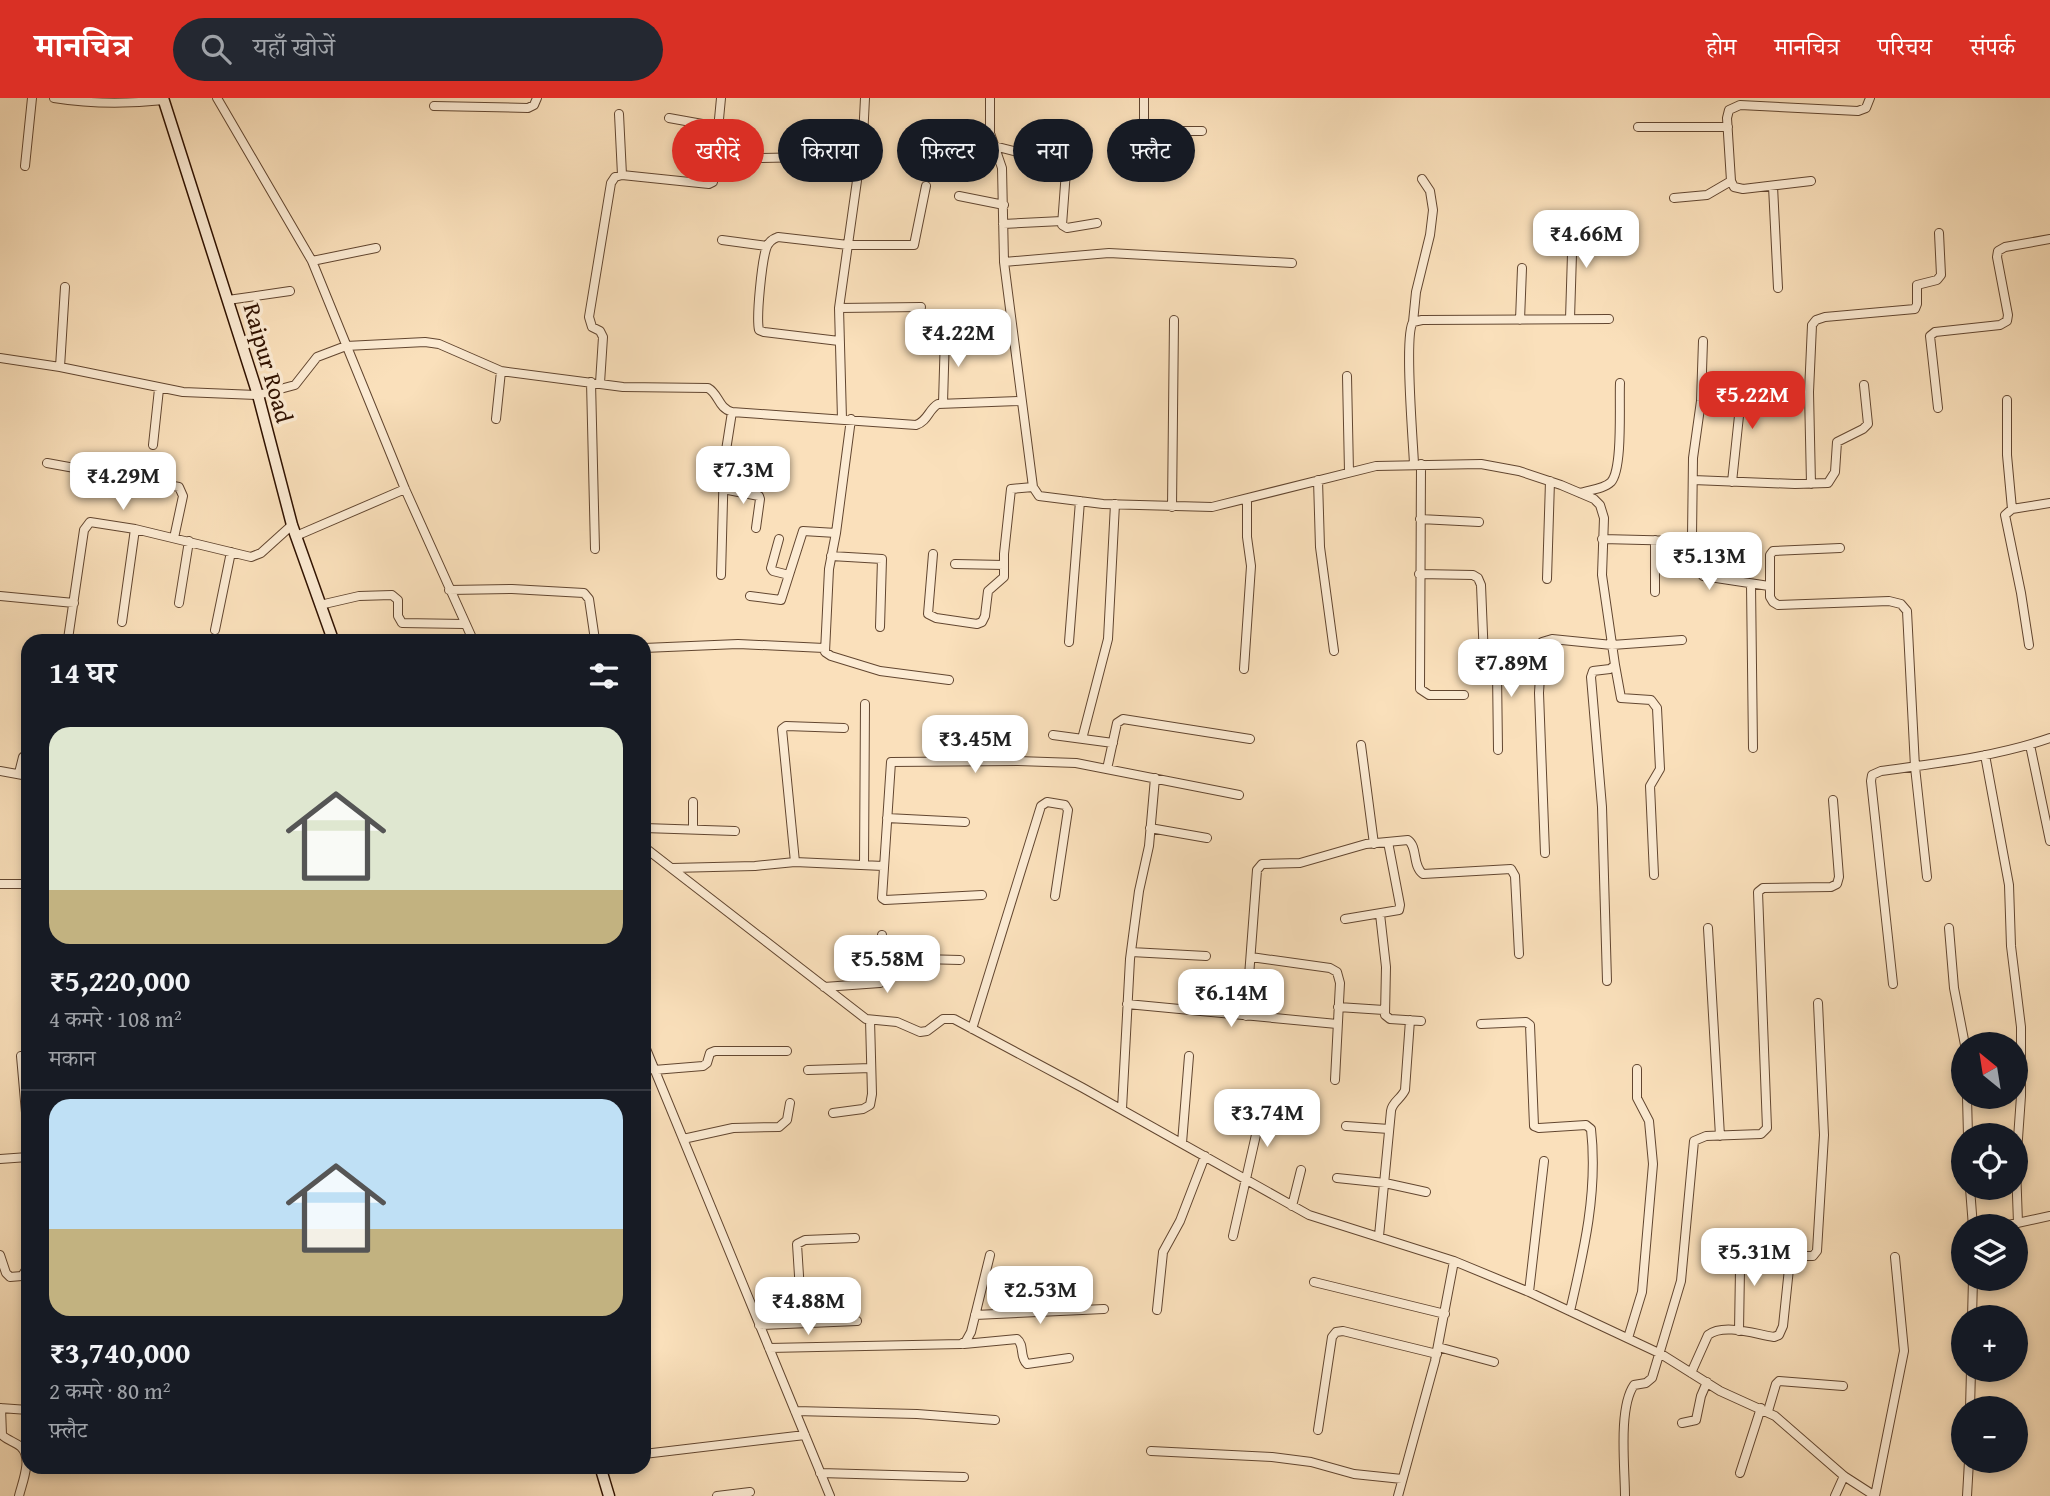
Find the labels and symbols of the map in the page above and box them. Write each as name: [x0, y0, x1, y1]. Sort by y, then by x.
pin: ₹4.66M: [1529, 211, 1643, 270]
street label: Raipur Road: [235, 299, 302, 427]
pin: ₹4.22M: [901, 310, 1015, 369]
pin: ₹5.22M: [1695, 372, 1809, 431]
pin: ₹7.3M: [694, 446, 792, 506]
pin: ₹4.29M: [66, 452, 180, 512]
pin: ₹5.13M: [1652, 532, 1766, 592]
pin: ₹7.89M: [1454, 640, 1568, 699]
pin: ₹3.45M: [918, 716, 1032, 775]
pin: ₹5.58M: [830, 936, 944, 995]
pin: ₹6.14M: [1174, 970, 1288, 1029]
north arrow: [1951, 1032, 2028, 1110]
pin: ₹3.74M: [1210, 1090, 1324, 1149]
pin: ₹5.31M: [1697, 1228, 1811, 1288]
pin: ₹2.53M: [983, 1266, 1097, 1326]
pin: ₹4.88M: [751, 1278, 865, 1337]

